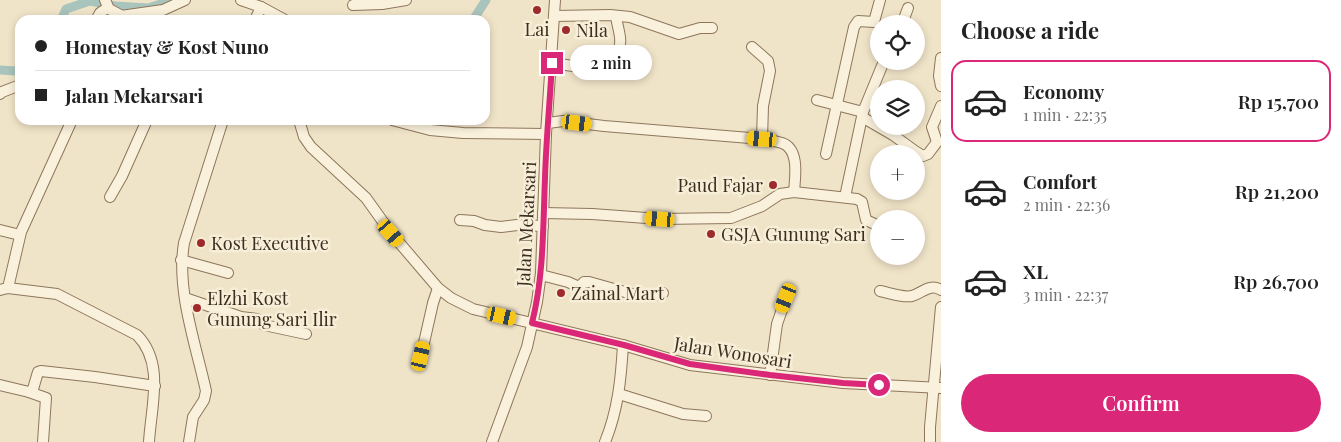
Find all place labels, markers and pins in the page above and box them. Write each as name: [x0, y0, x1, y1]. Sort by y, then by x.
marker: Lai: [531, 4, 543, 16]
place label: Lai: [525, 17, 549, 41]
place label: Nila: [576, 18, 608, 42]
marker: Nila: [560, 24, 572, 36]
place label: Paud Fajar: [678, 173, 763, 197]
marker: Paud Fajar: [767, 179, 779, 191]
place label: GSJA Gunung Sari: [721, 222, 866, 246]
marker: GSJA Gunung Sari: [705, 228, 717, 240]
place label: Kost Executive: [211, 231, 329, 255]
marker: Kost Executive: [195, 237, 207, 249]
place label: Zainal Mart: [571, 281, 665, 305]
place label: Elzhi Kost Gunung Sari Ilir: [207, 286, 337, 331]
marker: Zainal Mart: [555, 287, 567, 299]
marker: Elzhi Kost Gunung Sari Ilir: [191, 302, 203, 314]

